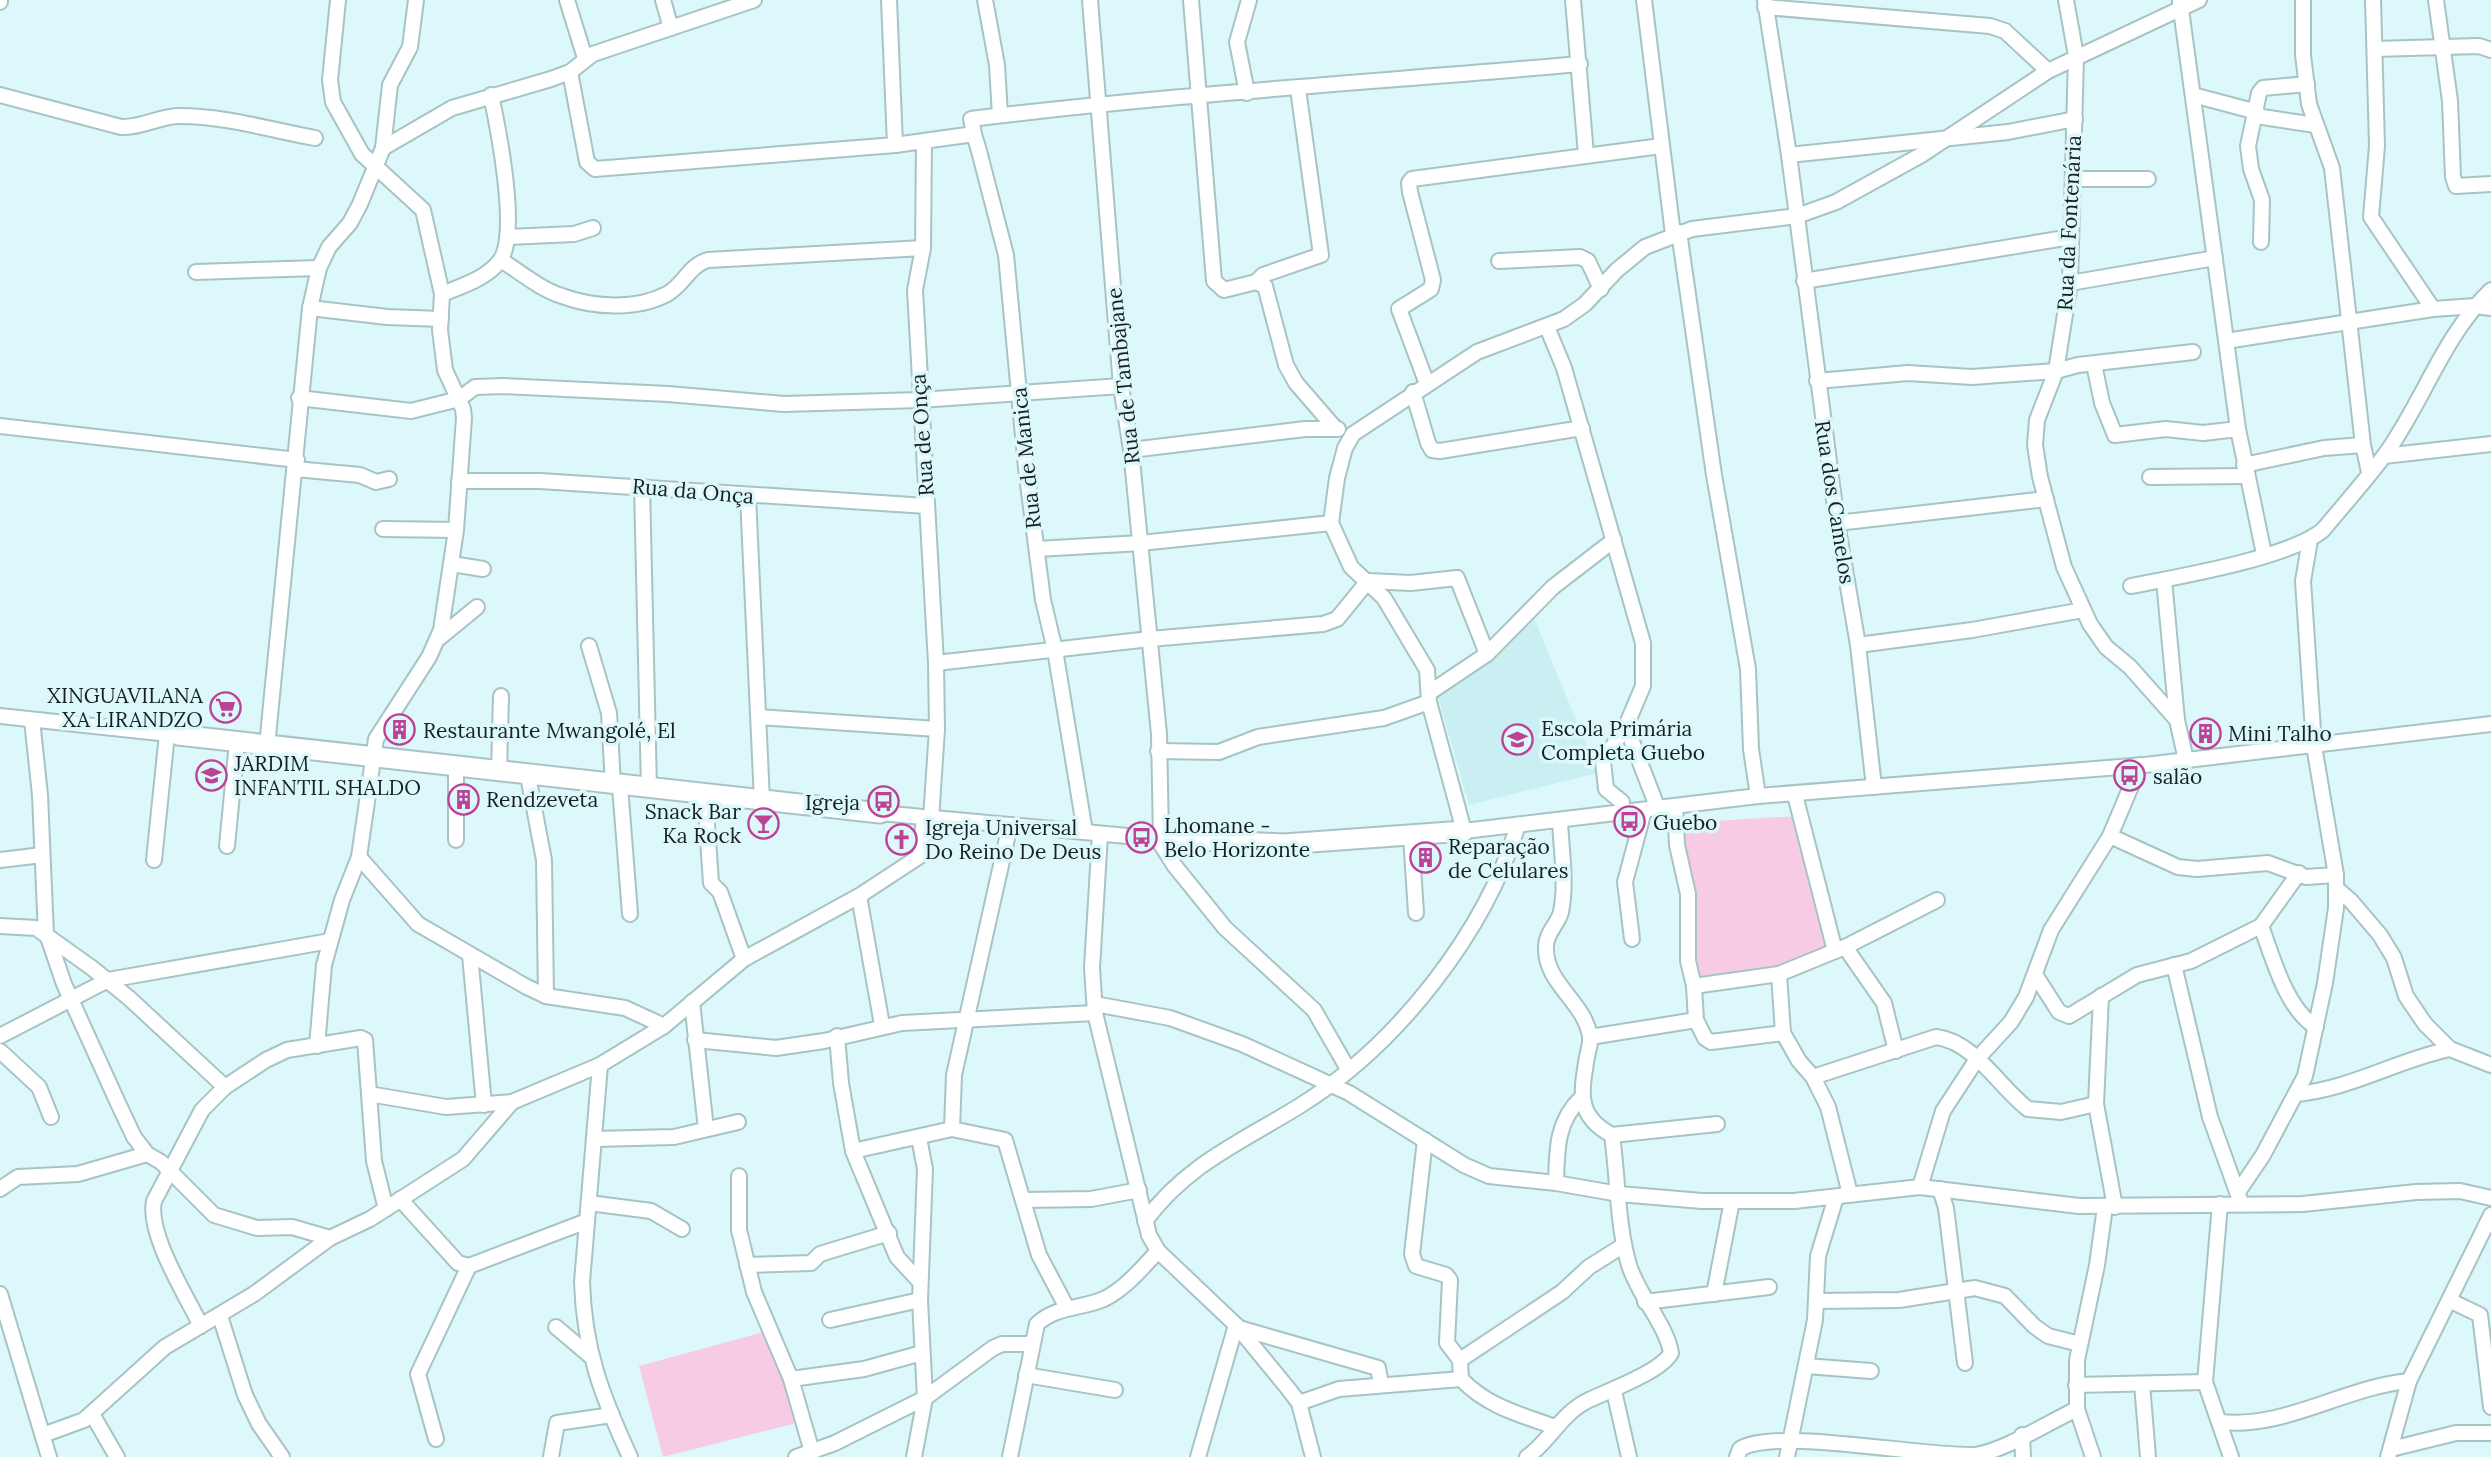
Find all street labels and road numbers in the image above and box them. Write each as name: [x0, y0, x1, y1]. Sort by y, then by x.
street label: Rua da Fontenária: [2051, 134, 2087, 312]
street label: Rua de Tambajane: [1100, 286, 1146, 466]
street label: Rua de Onça: [904, 373, 940, 497]
street label: Rua de Manica: [1005, 386, 1047, 530]
street label: Rua dos Camelos: [1809, 418, 1861, 586]
street label: Rua da Onça: [631, 472, 755, 510]

